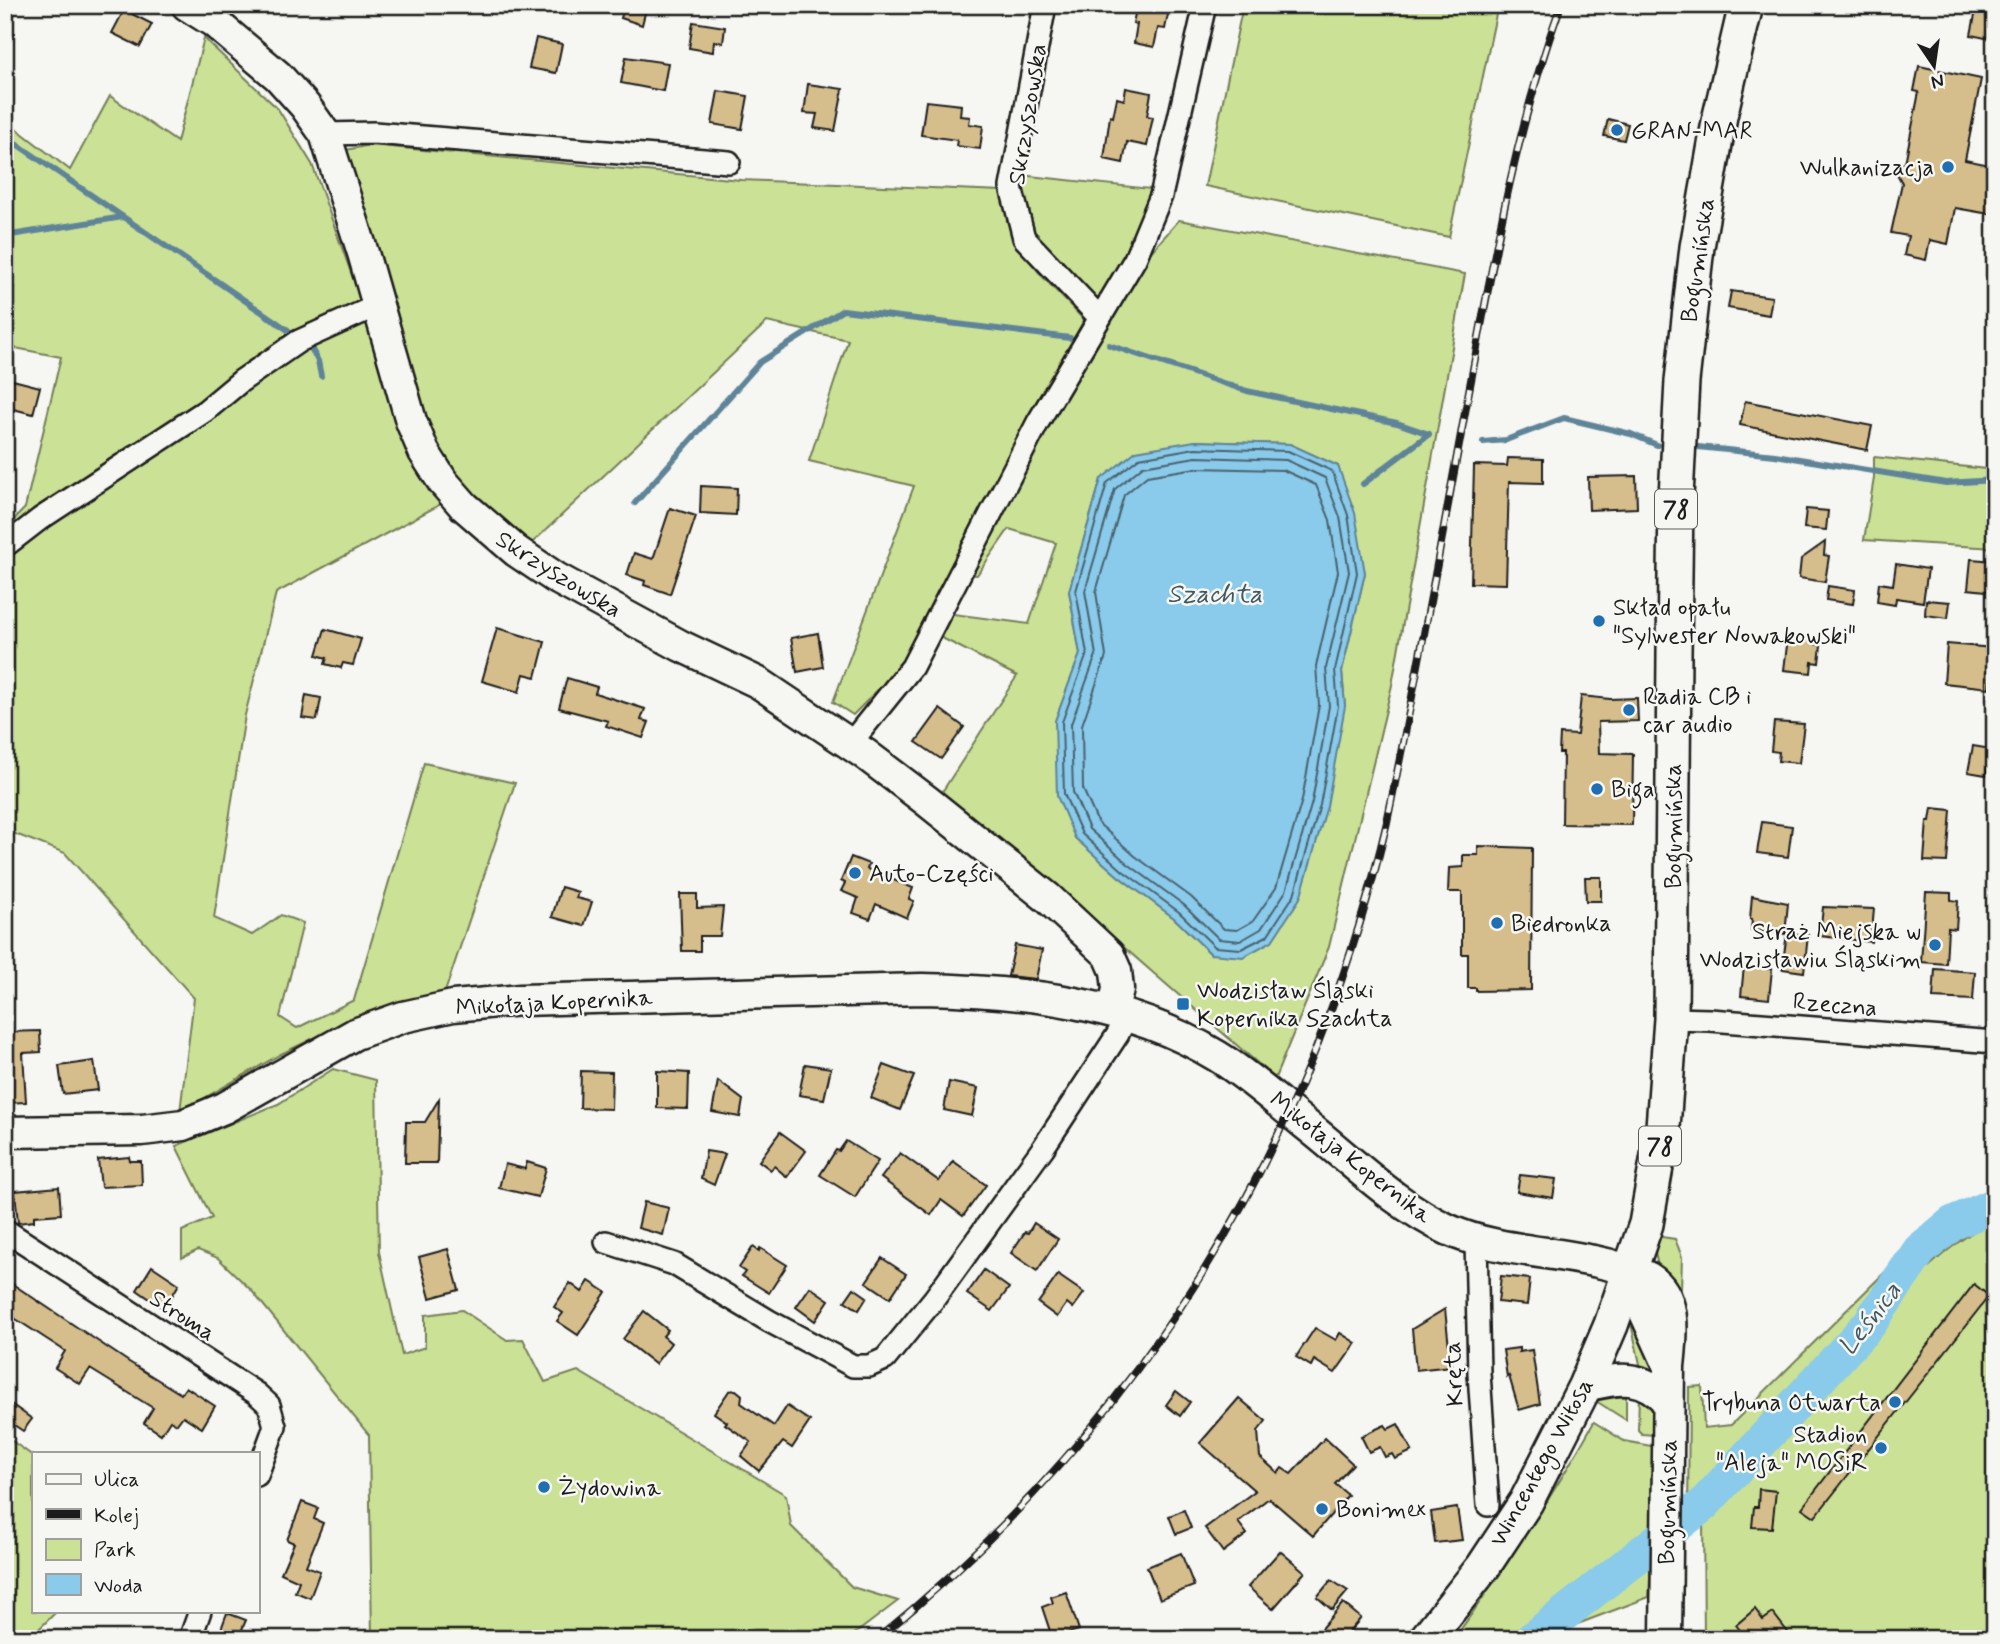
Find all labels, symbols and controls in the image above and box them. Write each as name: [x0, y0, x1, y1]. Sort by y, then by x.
north arrow: [1898, 32, 1968, 102]
street label: Skrzyszowska: [1002, 41, 1055, 187]
text: N: [1929, 67, 1946, 95]
place label: GRAN-MAR: [1631, 116, 1753, 147]
marker: GRAN-MAR: [1609, 122, 1625, 138]
place label: Wulkanizacja: [1800, 153, 1934, 184]
marker: Wulkanizacja: [1940, 159, 1956, 175]
street label: Bogumińska: [1674, 196, 1726, 325]
road number: 78: [1655, 489, 1697, 528]
street label: Skrzyszowska: [490, 524, 627, 626]
water label: Szachta: [1167, 578, 1263, 612]
place label: Skład opału "Sylwester Nowakowski": [1613, 593, 1856, 652]
marker: Skład opału "Sylwester Nowakowski": [1591, 613, 1607, 629]
place label: Radia CB i car audio: [1643, 682, 1751, 741]
marker: Radia CB i car audio: [1621, 702, 1637, 718]
street label: Bogumińska: [1659, 763, 1693, 889]
place label: Biga: [1611, 775, 1655, 809]
marker: Biga: [1589, 781, 1605, 797]
place label: Auto-Części: [869, 859, 994, 890]
marker: Auto-Części: [847, 865, 863, 881]
place label: Biedronka: [1511, 909, 1612, 940]
marker: Biedronka: [1489, 915, 1505, 931]
place label: Straż Miejska w Wodzisławiu Śląskim: [1700, 917, 1921, 976]
marker: Straż Miejska w Wodzisławiu Śląskim: [1927, 937, 1943, 953]
place label: Wodzisław Śląski Kopernika Szachta: [1197, 975, 1393, 1035]
street label: Mikołaja Kopernika: [455, 983, 654, 1024]
street label: Rzeczna: [1791, 986, 1878, 1025]
marker: Wodzisław Śląski Kopernika Szachta: [1175, 996, 1191, 1012]
street label: Mikołaja Kopernika: [1263, 1085, 1438, 1232]
road number: 78: [1639, 1126, 1681, 1166]
water label: Leśnica: [1831, 1275, 1910, 1363]
street label: Stroma: [143, 1283, 221, 1349]
street label: Kręta: [1437, 1341, 1472, 1407]
street label: Wincentego Witosa: [1483, 1373, 1603, 1554]
place label: Trybuna Otwarta: [1702, 1388, 1881, 1419]
marker: Trybuna Otwarta: [1887, 1394, 1903, 1410]
place label: Stadion "Aleja" MOSiR: [1716, 1420, 1867, 1479]
street label: Bogumińska: [1652, 1439, 1688, 1565]
marker: Stadion "Aleja" MOSiR: [1873, 1440, 1889, 1456]
legend: [32, 1452, 259, 1612]
text: Ulica: [94, 1466, 139, 1494]
place label: Żydowina: [558, 1473, 661, 1504]
marker: Żydowina: [536, 1479, 552, 1495]
place label: Bonimex: [1336, 1495, 1426, 1526]
marker: Bonimex: [1314, 1501, 1330, 1517]
text: Kolej: [94, 1502, 139, 1530]
text: Park: [94, 1536, 136, 1564]
text: Woda: [94, 1572, 143, 1600]

